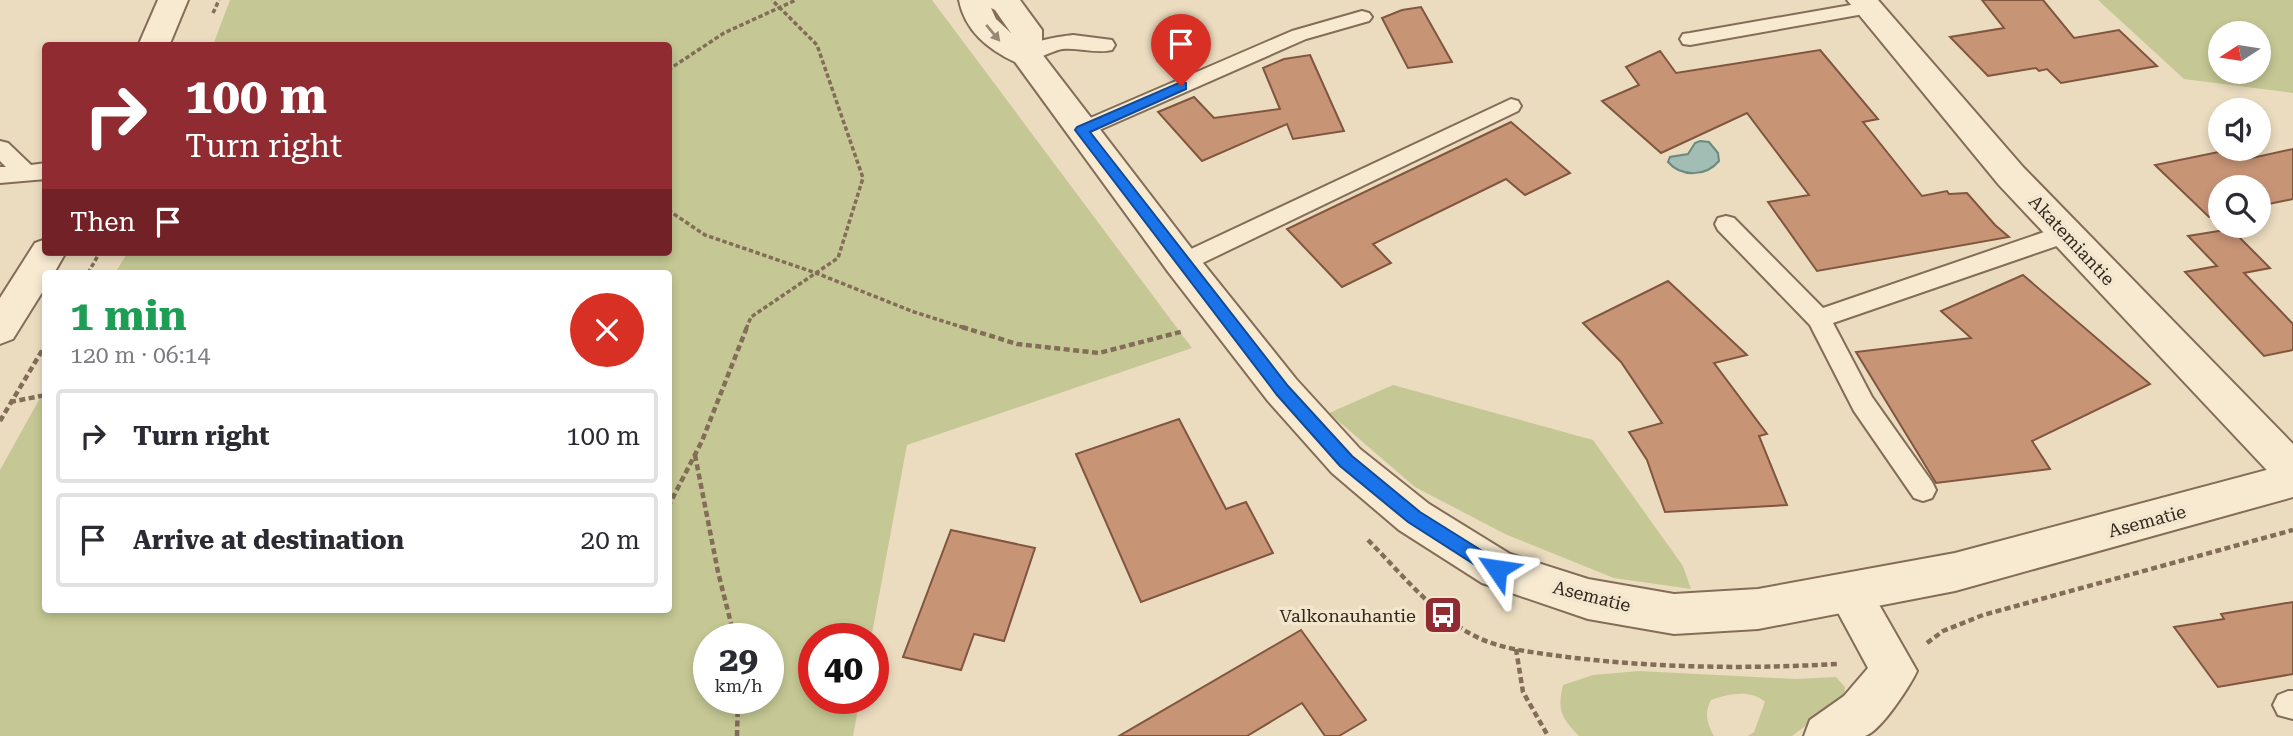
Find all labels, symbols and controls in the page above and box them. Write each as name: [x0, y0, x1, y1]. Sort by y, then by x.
pin: [1151, 14, 1211, 86]
north arrow: [2208, 21, 2272, 84]
map controls: [2208, 21, 2271, 238]
one-way arrow: [985, 25, 1000, 42]
icon: arrive: [1162, 25, 1200, 63]
text: 100 m: [185, 68, 327, 125]
icon: right: [70, 70, 161, 161]
button: sound: [2208, 98, 2271, 161]
text: Turn right: [185, 127, 342, 165]
button: search: [2208, 175, 2271, 238]
street label: Akatemiantie: [2025, 191, 2119, 289]
icon: arrive: [149, 203, 187, 241]
text: Then: [70, 207, 135, 237]
text: 1 min: [70, 291, 187, 340]
button: close: [570, 293, 644, 367]
text: 120 m · 06:14: [70, 342, 210, 369]
icon: right: [74, 417, 112, 455]
text: Turn right: [133, 421, 269, 451]
text: 100 m: [566, 421, 640, 451]
street label: Asematie: [2106, 501, 2188, 541]
icon: arrive: [74, 521, 112, 559]
text: Arrive at destination: [133, 525, 404, 555]
text: 20 m: [581, 525, 640, 555]
position arrow: [1460, 532, 1534, 606]
street label: Asematie: [1551, 576, 1633, 616]
bus stop icon: Valkonauhantie: [1422, 594, 1464, 636]
place label: Valkonauhantie: [1280, 605, 1416, 626]
speed limit sign: 40: [798, 623, 889, 714]
text: 29: [719, 639, 758, 680]
text: km/h: [714, 675, 763, 696]

